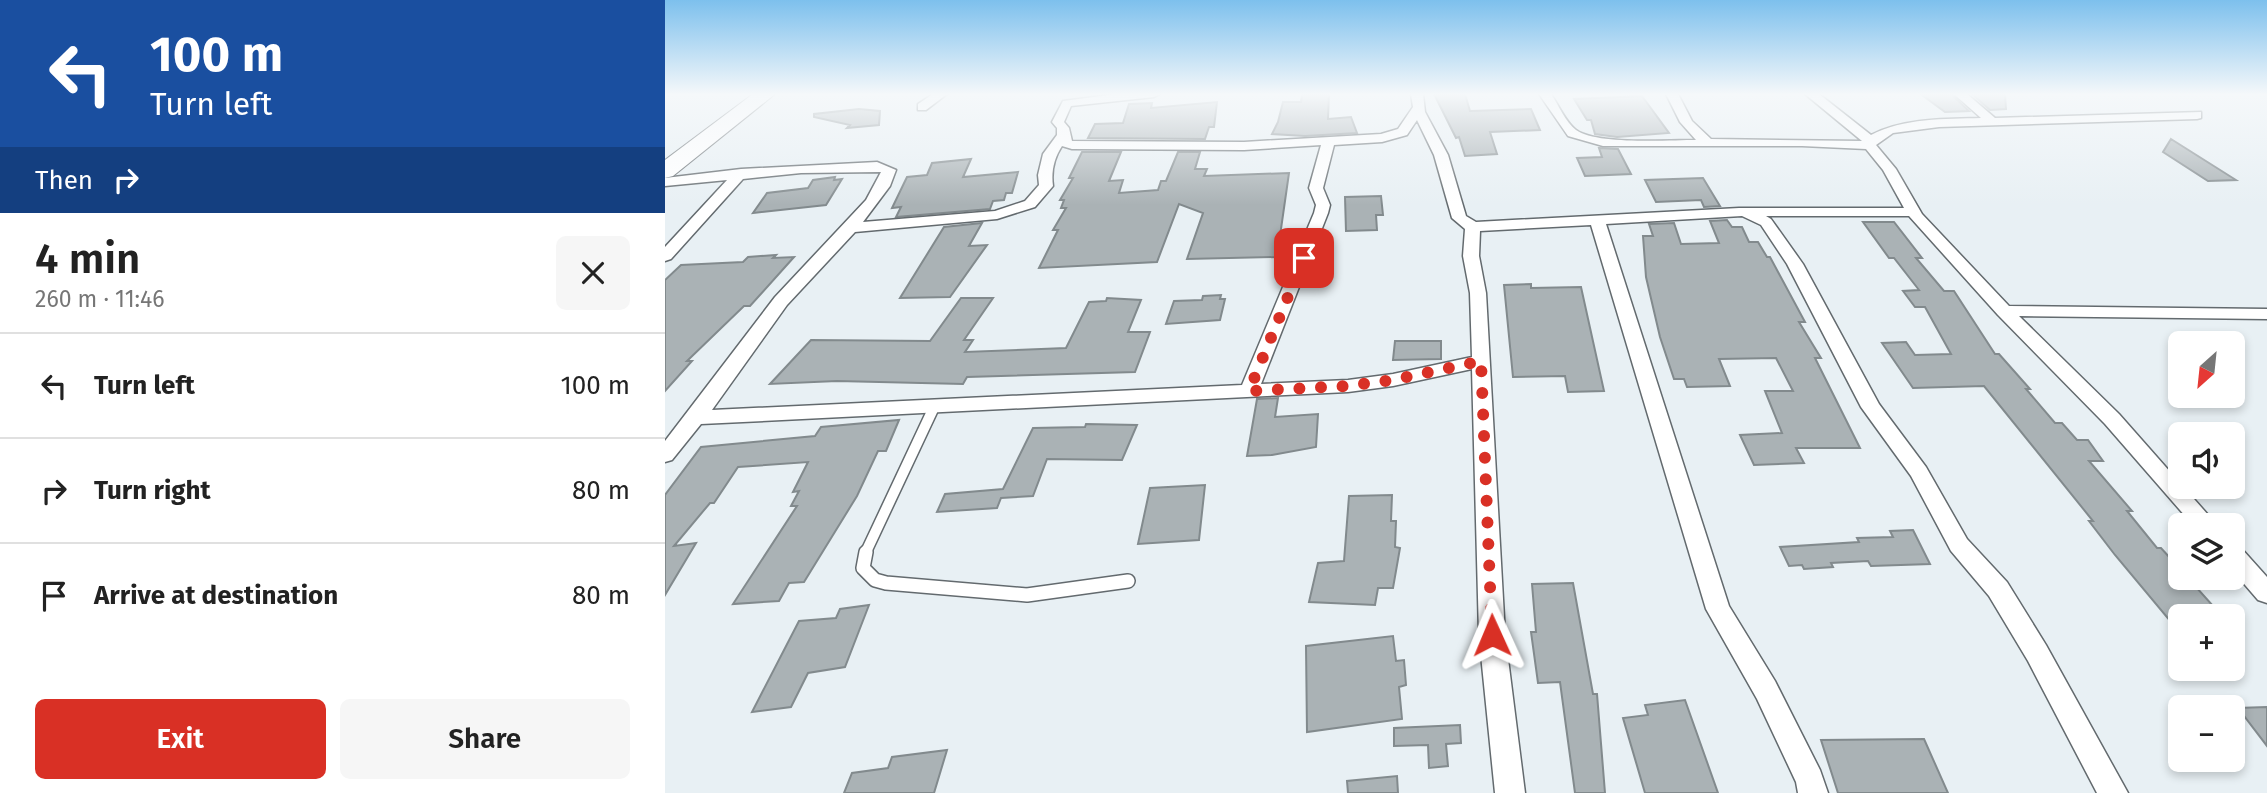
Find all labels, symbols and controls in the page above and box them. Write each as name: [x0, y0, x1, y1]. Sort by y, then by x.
text: 100 m: [150, 25, 283, 84]
icon: left: [35, 28, 126, 119]
text: Turn left: [150, 85, 272, 123]
icon: right: [107, 161, 145, 199]
text: Then: [35, 165, 93, 196]
pin: [1274, 228, 1334, 288]
text: 4 min: [35, 234, 140, 284]
button: close: [556, 236, 630, 310]
icon: arrive: [1285, 239, 1323, 277]
text: 260 m · 11:46: [35, 285, 165, 313]
north arrow: [2168, 331, 2245, 408]
map controls: [2168, 331, 2245, 772]
icon: left: [35, 367, 73, 405]
text: Turn left: [94, 370, 195, 401]
text: 100 m: [561, 370, 630, 401]
button: sound: [2168, 422, 2245, 499]
icon: right: [35, 472, 73, 510]
text: Turn right: [94, 475, 211, 506]
text: 80 m: [572, 475, 630, 506]
button: layers: [2168, 513, 2245, 590]
icon: arrive: [35, 577, 73, 615]
text: Arrive at destination: [94, 580, 338, 611]
text: 80 m: [572, 580, 630, 611]
position arrow: [1455, 598, 1529, 672]
button: +: [2168, 604, 2245, 681]
button: −: [2168, 695, 2245, 772]
button: Exit: [35, 699, 326, 779]
button: Share: [340, 699, 630, 779]

